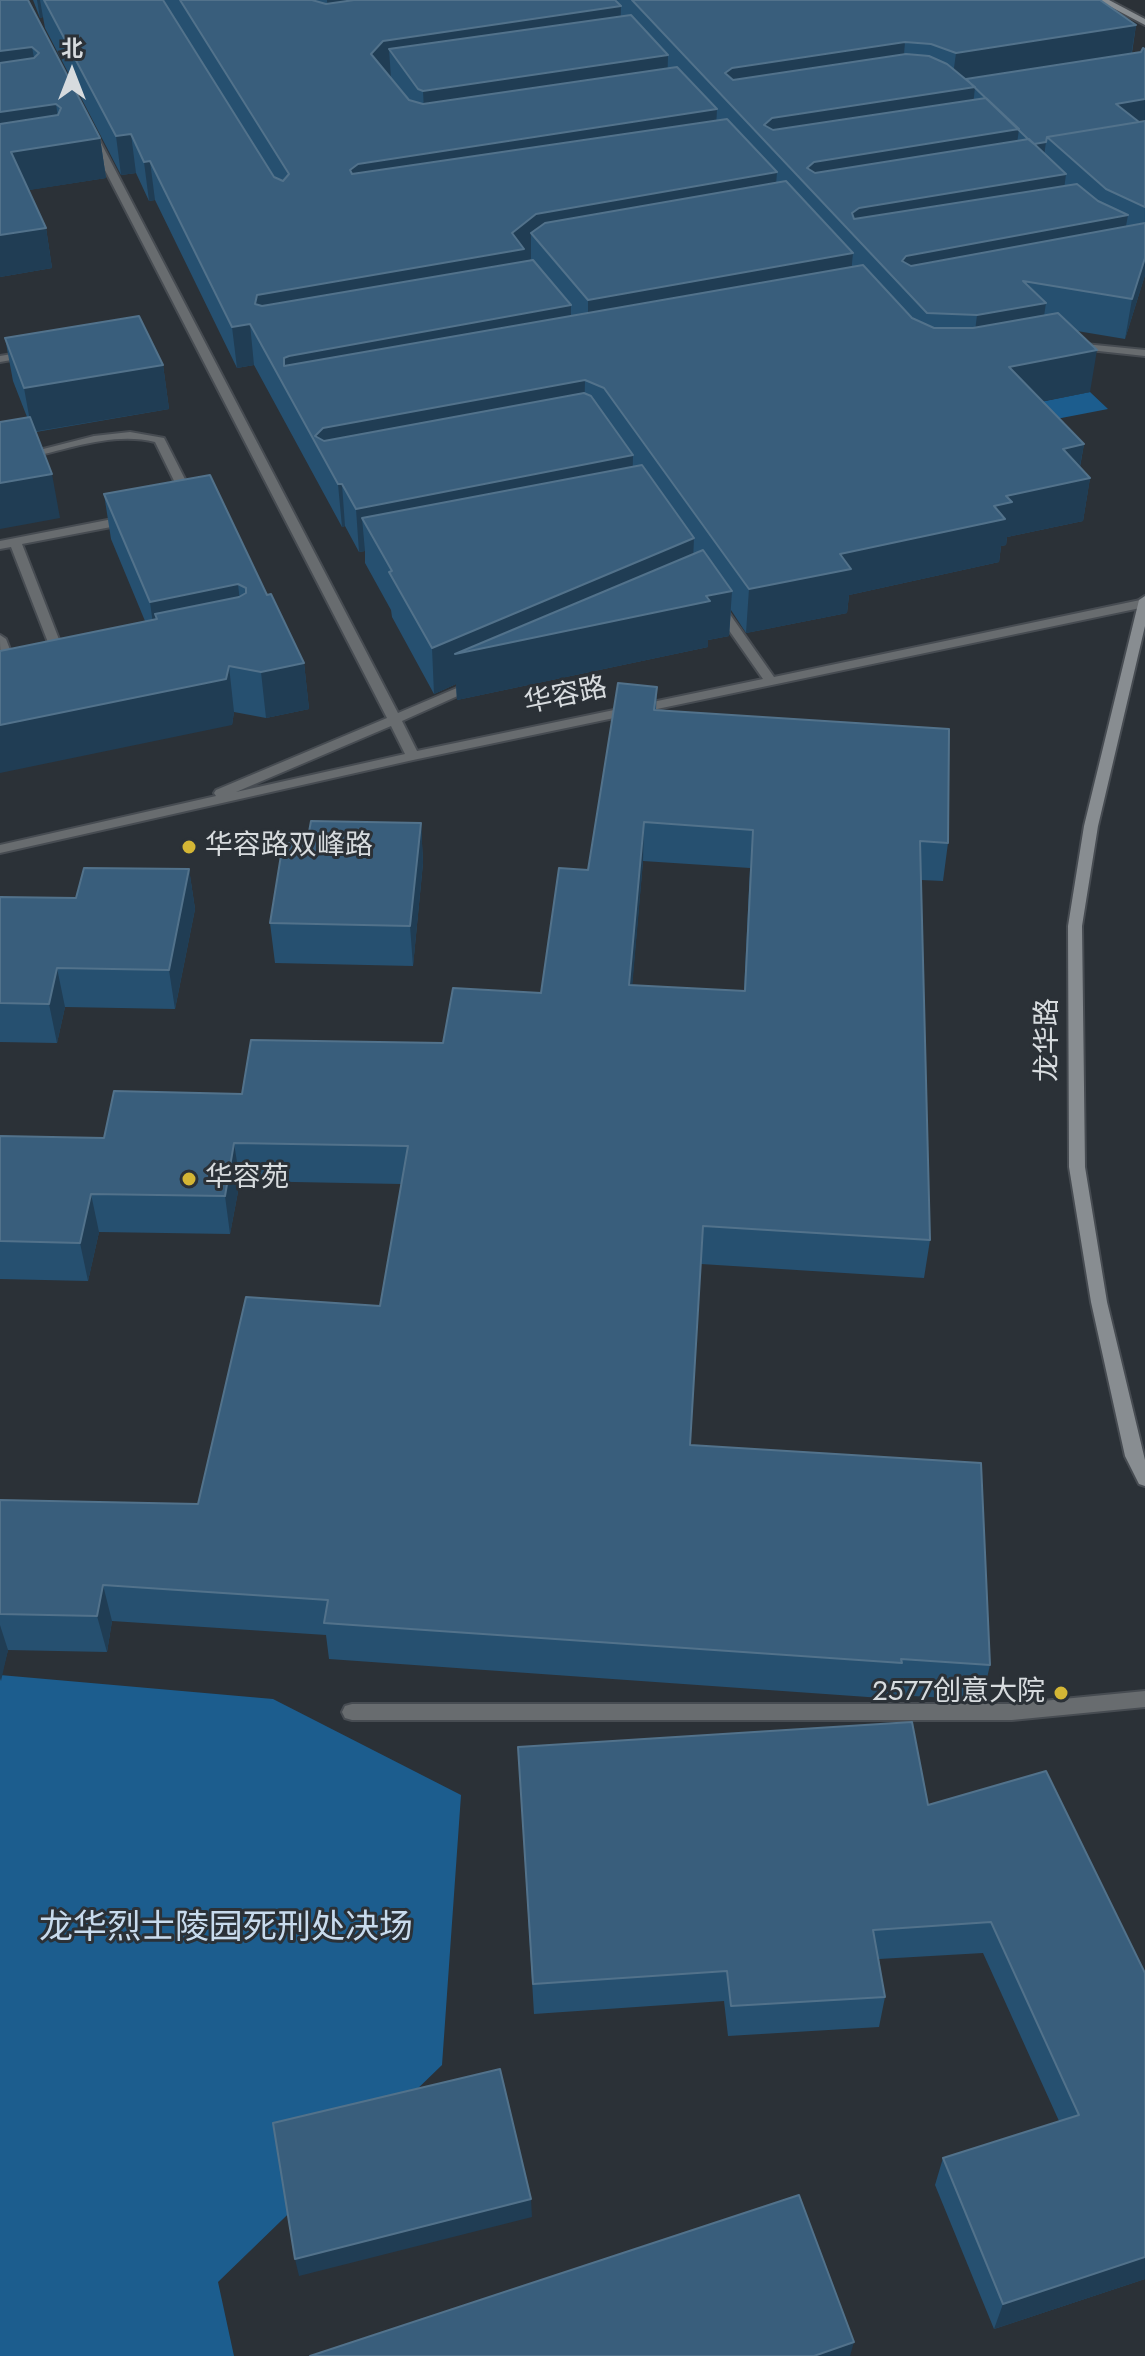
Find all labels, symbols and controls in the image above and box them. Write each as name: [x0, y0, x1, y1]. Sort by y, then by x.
north arrow: [32, 32, 112, 112]
text: 北: [61, 32, 83, 64]
street label: 华容路: [521, 672, 611, 722]
place label: 华容路双峰路: [205, 830, 373, 864]
marker: 华容路双峰路: [180, 838, 198, 856]
street label: 龙华路: [1032, 998, 1066, 1082]
place label: 华容苑: [205, 1162, 289, 1196]
marker: 华容苑: [180, 1170, 198, 1188]
place label: 2577创意大院: [872, 1676, 1045, 1710]
marker: 2577创意大院: [1052, 1684, 1070, 1702]
park label: 龙华烈士陵园死刑处决场: [39, 1910, 413, 1950]

